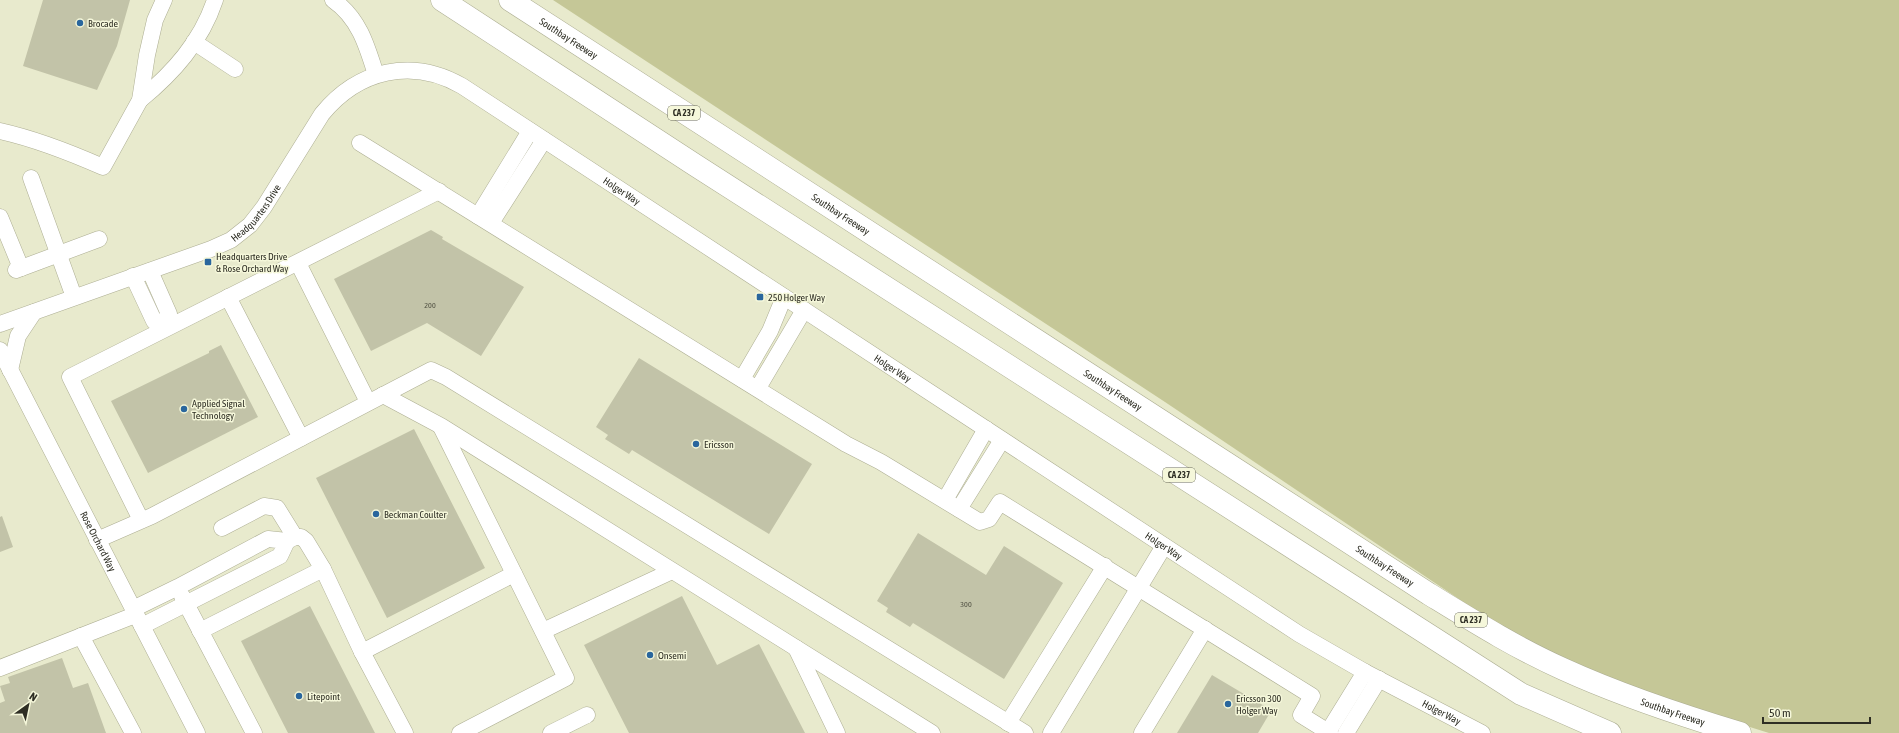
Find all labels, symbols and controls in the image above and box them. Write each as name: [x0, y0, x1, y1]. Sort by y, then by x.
street label: Southbay Freeway: [537, 16, 600, 61]
marker: Brocade: [75, 18, 85, 28]
place label: Brocade: [88, 18, 118, 29]
road number: CA 237: [668, 106, 700, 120]
street label: Holger Way: [601, 175, 642, 207]
street label: Headquarters Drive: [229, 182, 283, 244]
street label: Southbay Freeway: [810, 192, 872, 237]
place label: Headquarters Drive & Rose Orchard Way: [216, 251, 288, 274]
marker: Headquarters Drive & Rose Orchard Way: [203, 257, 213, 267]
marker: 250 Holger Way: [755, 292, 765, 302]
place label: 250 Holger Way: [768, 292, 825, 303]
house number: 200: [424, 301, 436, 310]
street label: Holger Way: [872, 353, 913, 385]
street label: Southbay Freeway: [1082, 367, 1144, 413]
place label: Applied Signal Technology: [192, 398, 245, 421]
marker: Applied Signal Technology: [179, 404, 189, 414]
marker: Ericsson: [691, 439, 701, 449]
place label: Ericsson: [704, 439, 734, 450]
road number: CA 237: [1163, 468, 1195, 482]
marker: Beckman Coulter: [371, 509, 381, 519]
place label: Beckman Coulter: [384, 509, 447, 520]
street label: Rose Orchard Way: [78, 510, 118, 573]
street label: Holger Way: [1143, 530, 1184, 562]
street label: Southbay Freeway: [1354, 543, 1416, 589]
house number: 300: [960, 600, 972, 609]
road number: CA 237: [1455, 613, 1487, 627]
marker: Onsemi: [645, 650, 655, 660]
place label: Onsemi: [658, 650, 686, 661]
north arrow: [8, 685, 48, 725]
text: N: [27, 690, 39, 703]
marker: Litepoint: [294, 691, 304, 701]
place label: Litepoint: [307, 691, 340, 702]
place label: Ericsson 300 Holger Way: [1236, 693, 1282, 716]
street label: Southbay Freeway: [1639, 696, 1706, 728]
street label: Holger Way: [1420, 698, 1462, 727]
marker: Ericsson 300 Holger Way: [1223, 699, 1233, 709]
scale bar: [1763, 699, 1870, 725]
text: 50 m: [1769, 706, 1791, 720]

